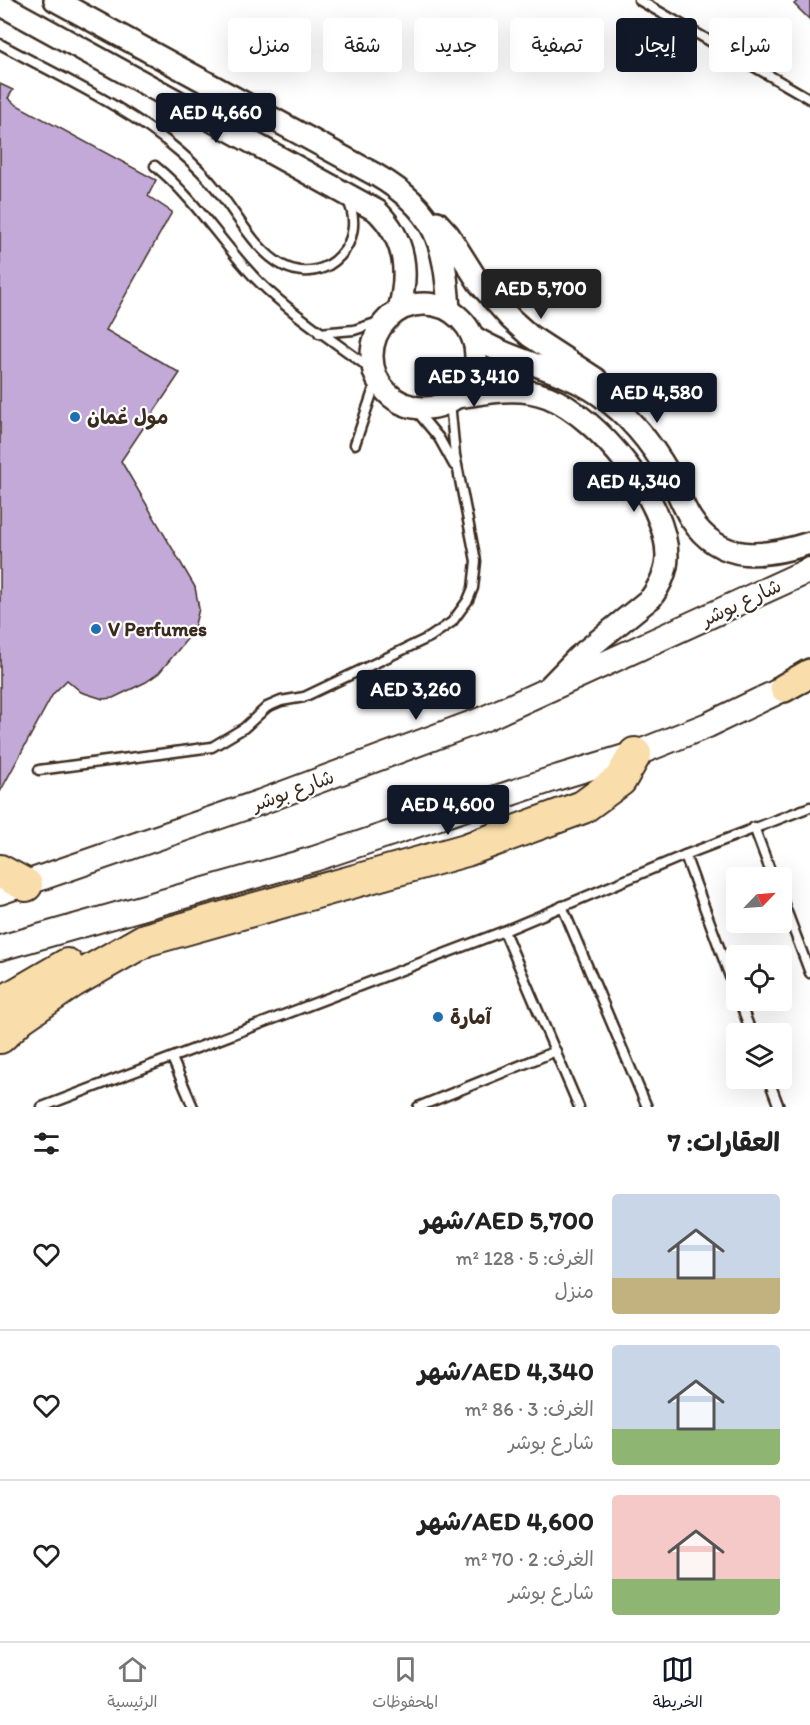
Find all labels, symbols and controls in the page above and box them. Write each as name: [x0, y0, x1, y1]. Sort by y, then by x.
chip: منزل: [228, 18, 311, 72]
chip: شقة: [323, 18, 402, 72]
chip: جديد: [414, 18, 498, 72]
chip: تصفية: [510, 18, 604, 72]
chip: إيجار: [616, 18, 697, 72]
chip: شراء: [709, 18, 792, 72]
pin: AED 4,660: [147, 93, 285, 144]
text: AED 4,660: [170, 100, 262, 124]
pin: AED 5,700: [472, 269, 610, 320]
text: AED 5,700: [495, 276, 587, 300]
pin: AED 3,410: [405, 357, 543, 408]
text: AED 3,410: [429, 364, 520, 388]
pin: AED 4,580: [588, 373, 726, 424]
text: AED 4,580: [611, 380, 703, 404]
place label: مول عُمان: [87, 405, 168, 430]
marker: مول عُمان: [68, 410, 82, 424]
pin: AED 4,340: [565, 462, 703, 513]
text: AED 4,340: [587, 469, 681, 493]
street label: شارع بوشر: [695, 573, 786, 634]
place label: V Perfumes: [108, 617, 207, 641]
marker: V Perfumes: [89, 622, 103, 636]
pin: AED 3,260: [347, 670, 485, 721]
text: AED 3,260: [371, 677, 461, 701]
street label: شارع بوشر: [247, 764, 338, 818]
pin: AED 4,600: [379, 785, 517, 836]
text: AED 4,600: [401, 792, 495, 816]
north arrow: [726, 867, 792, 933]
map controls: [726, 867, 792, 1089]
button: locate: [726, 945, 792, 1011]
place label: آمارة: [450, 1005, 493, 1029]
marker: آمارة: [431, 1010, 445, 1024]
button: layers: [726, 1023, 792, 1089]
text: العقارات: 7: [668, 1126, 780, 1158]
icon: filters: [30, 1127, 63, 1160]
text: AED 5,700/شهر: [421, 1204, 594, 1236]
icon: home: [660, 1218, 732, 1290]
icon: heart: [30, 1238, 63, 1271]
text: الغرف: 5 · 128 m²: [456, 1246, 594, 1270]
text: منزل: [555, 1279, 594, 1303]
text: AED 4,340/شهر: [418, 1355, 594, 1387]
icon: home: [660, 1369, 732, 1441]
icon: heart: [30, 1389, 63, 1422]
text: الغرف: 3 · 86 m²: [465, 1397, 594, 1421]
text: شارع بوشر: [508, 1430, 594, 1454]
text: AED 4,600/شهر: [418, 1505, 594, 1537]
icon: home: [660, 1519, 732, 1591]
icon: heart: [30, 1539, 63, 1572]
text: الغرف: 2 · 70 m²: [464, 1547, 594, 1571]
text: شارع بوشر: [508, 1580, 594, 1604]
tab: الرئيسية: [107, 1653, 158, 1716]
tab: المحفوظات: [372, 1653, 438, 1716]
tab: الخريطة: [653, 1653, 703, 1716]

